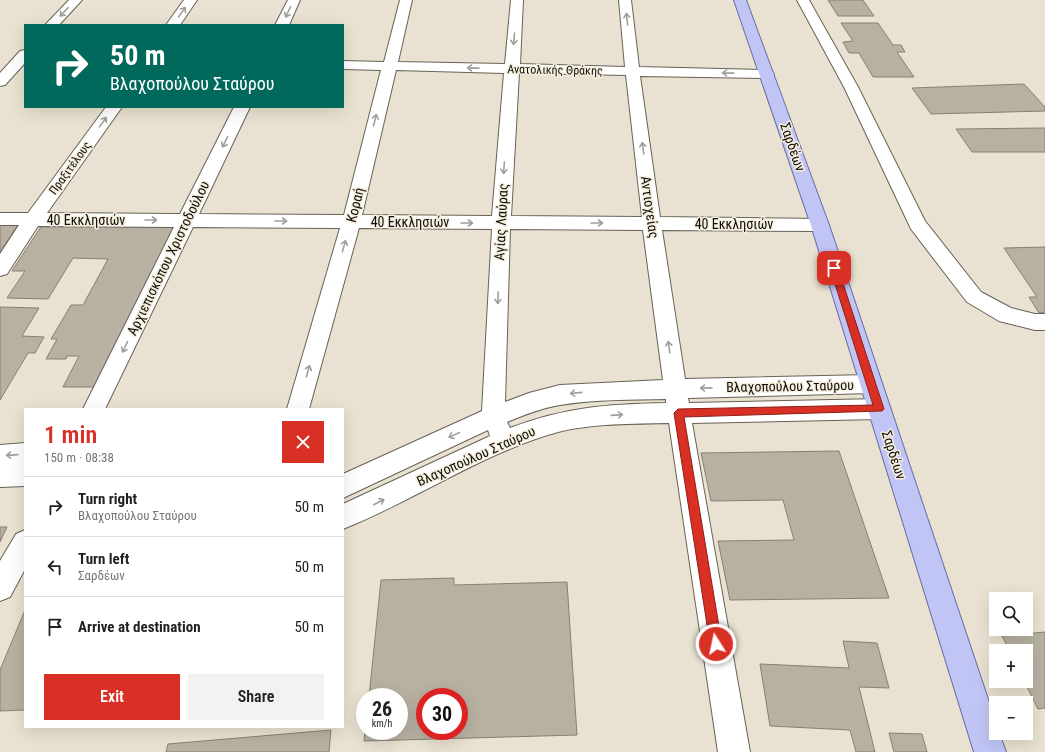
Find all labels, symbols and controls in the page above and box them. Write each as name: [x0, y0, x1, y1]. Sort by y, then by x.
one-way arrow: [284, 6, 291, 18]
one-way arrow: [60, 7, 69, 17]
one-way arrow: [178, 7, 186, 18]
one-way arrow: [624, 13, 631, 26]
one-way arrow: [510, 32, 517, 45]
text: 50 m: [110, 39, 166, 72]
icon: right: [44, 40, 96, 92]
street label: Ανατολικής Θράκης: [507, 62, 603, 78]
one-way arrow: [467, 64, 480, 72]
one-way arrow: [722, 69, 735, 77]
text: Βλαχοπούλου Σταύρου: [110, 73, 274, 94]
one-way arrow: [372, 114, 380, 127]
one-way arrow: [99, 117, 107, 128]
street label: Σαρδέων: [777, 121, 809, 173]
one-way arrow: [221, 136, 228, 148]
street label: Πραξιτέλους: [46, 138, 95, 198]
one-way arrow: [639, 142, 647, 155]
one-way arrow: [501, 162, 508, 175]
street label: Αντιοχείας: [638, 175, 662, 239]
street label: Αρχιεπισκόπου Χριστοδούλου: [124, 178, 213, 338]
street label: Αγίας Λαύρας: [491, 183, 511, 261]
street label: Κοραή: [343, 186, 367, 224]
street label: 40 Εκκλησιών: [47, 212, 125, 228]
street label: 40 Εκκλησιών: [371, 214, 449, 230]
one-way arrow: [144, 216, 157, 224]
street label: 40 Εκκλησιών: [695, 216, 773, 232]
one-way arrow: [274, 217, 287, 225]
one-way arrow: [460, 219, 473, 227]
one-way arrow: [590, 220, 603, 227]
one-way arrow: [341, 240, 348, 253]
pin: [817, 251, 851, 285]
icon: arrive: [823, 257, 845, 279]
one-way arrow: [494, 291, 502, 304]
one-way arrow: [665, 340, 673, 353]
one-way arrow: [121, 341, 128, 353]
one-way arrow: [305, 365, 312, 378]
street label: Βλαχοπούλου Σταύρου: [726, 377, 854, 395]
one-way arrow: [700, 384, 713, 392]
one-way arrow: [570, 390, 583, 397]
one-way arrow: [610, 411, 623, 418]
text: 1 min: [44, 421, 97, 449]
button: close: [282, 421, 324, 463]
street label: Βλαχοπούλου Σταύρου: [414, 423, 538, 489]
street label: Σαρδέων: [879, 429, 909, 481]
one-way arrow: [448, 432, 460, 439]
text: 150 m · 08:38: [44, 450, 114, 465]
one-way arrow: [6, 451, 19, 458]
text: Turn right: [78, 490, 137, 508]
icon: right: [44, 496, 66, 518]
text: 50 m: [294, 498, 324, 516]
one-way arrow: [373, 498, 385, 505]
text: Βλαχοπούλου Σταύρου: [78, 508, 197, 523]
text: Turn left: [78, 550, 129, 568]
icon: left: [44, 556, 66, 578]
text: 50 m: [294, 558, 324, 576]
text: Σαρδέων: [78, 568, 125, 583]
map controls: [989, 592, 1033, 740]
button: search: [989, 592, 1033, 636]
icon: arrive: [44, 616, 66, 638]
text: Arrive at destination: [78, 618, 201, 636]
text: 50 m: [294, 618, 324, 636]
position arrow: [695, 623, 737, 665]
button: +: [989, 644, 1033, 688]
button: Exit: [44, 674, 180, 720]
button: Share: [188, 674, 324, 720]
speed limit sign: 30: [416, 688, 468, 740]
button: −: [989, 696, 1033, 740]
text: 26: [372, 697, 392, 721]
text: km/h: [372, 718, 392, 729]

